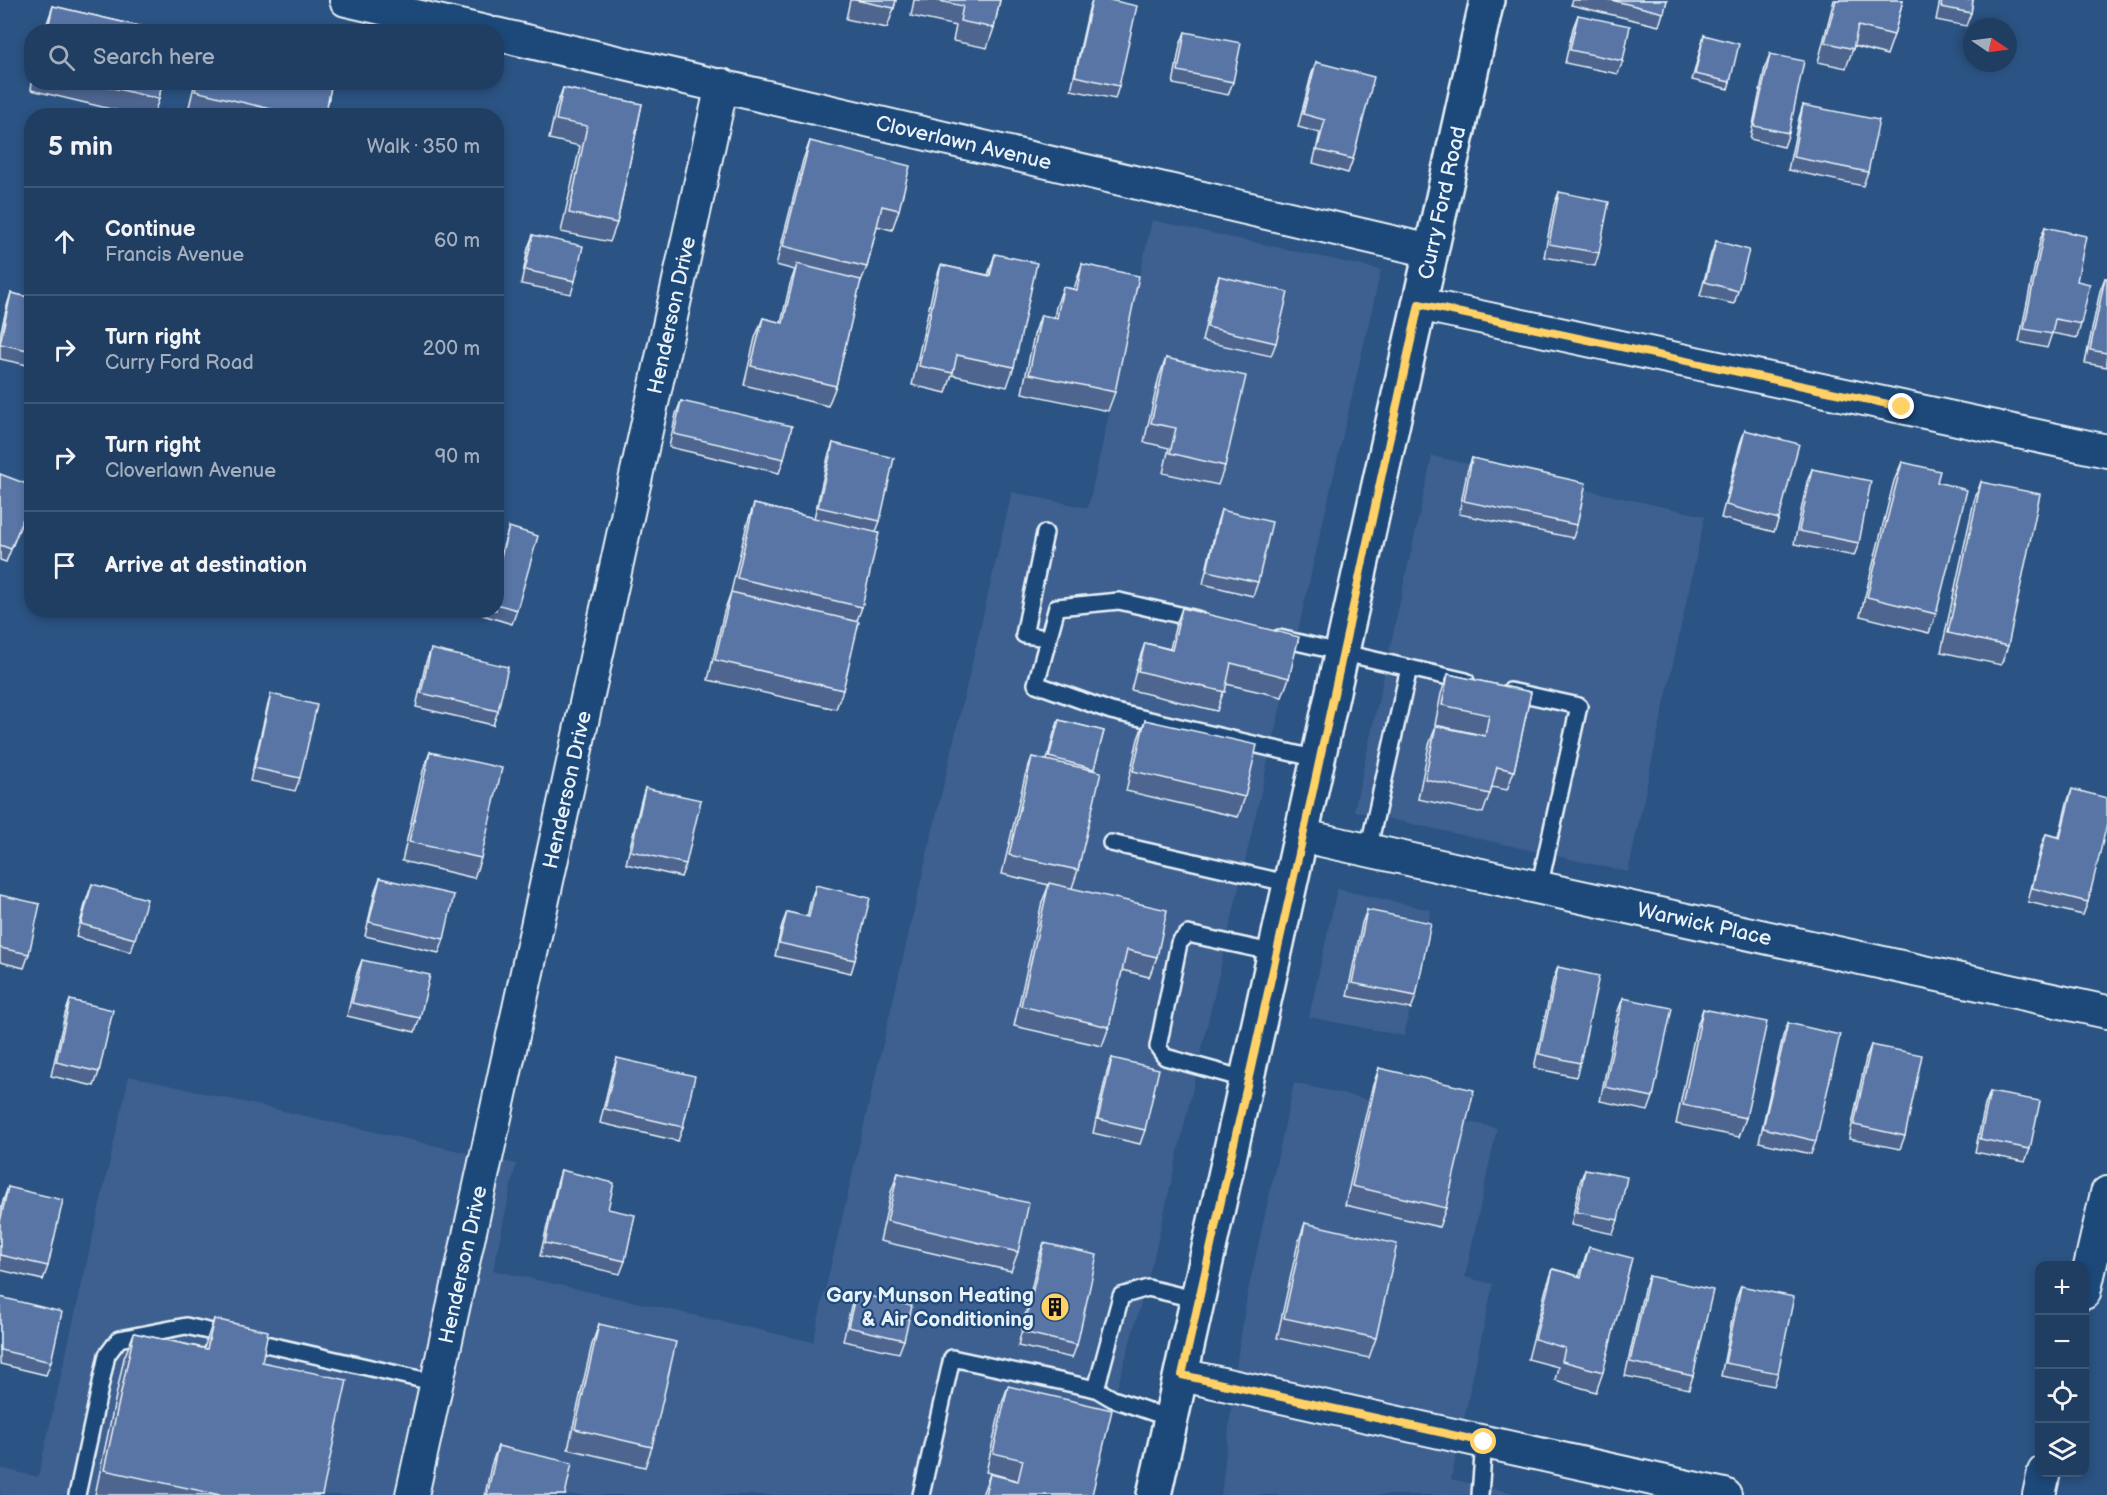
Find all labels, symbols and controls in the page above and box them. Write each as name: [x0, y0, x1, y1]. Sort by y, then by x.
north arrow: [1963, 18, 2017, 72]
search box: [24, 24, 504, 90]
icon: search: [45, 41, 78, 74]
text: Search here: [93, 44, 215, 71]
street label: Cloverlawn Avenue: [873, 111, 1054, 176]
street label: Curry Ford Road: [1413, 124, 1472, 282]
text: 5 min: [48, 132, 113, 163]
text: Walk · 350 m: [367, 135, 480, 159]
text: Continue: [105, 216, 195, 243]
icon: ahead: [48, 225, 81, 258]
text: 60 m: [434, 229, 480, 253]
street label: Henderson Drive: [642, 234, 701, 397]
text: Francis Avenue: [105, 243, 244, 267]
text: Turn right: [105, 324, 201, 351]
icon: right: [48, 333, 81, 366]
text: 200 m: [423, 337, 480, 361]
text: Curry Ford Road: [105, 351, 254, 375]
route end: [1888, 393, 1914, 419]
text: Turn right: [105, 432, 201, 459]
icon: right: [48, 441, 81, 474]
text: 90 m: [435, 445, 480, 469]
text: Cloverlawn Avenue: [105, 459, 276, 483]
icon: arrive: [48, 549, 81, 582]
text: Arrive at destination: [105, 552, 307, 579]
street label: Henderson Drive: [538, 709, 597, 871]
street label: Warwick Place: [1635, 898, 1774, 951]
street label: Henderson Drive: [434, 1183, 493, 1346]
map controls: [2035, 1261, 2089, 1477]
button: +: [2035, 1261, 2089, 1315]
place label: Gary Munson Heating & Air Conditioning: [826, 1283, 1034, 1332]
building icon: Gary Munson Heating & Air Conditioning: [1039, 1291, 1071, 1323]
button: −: [2035, 1315, 2089, 1369]
button: locate: [2035, 1369, 2089, 1423]
button: layers: [2035, 1423, 2089, 1477]
route start: [1470, 1428, 1496, 1454]

